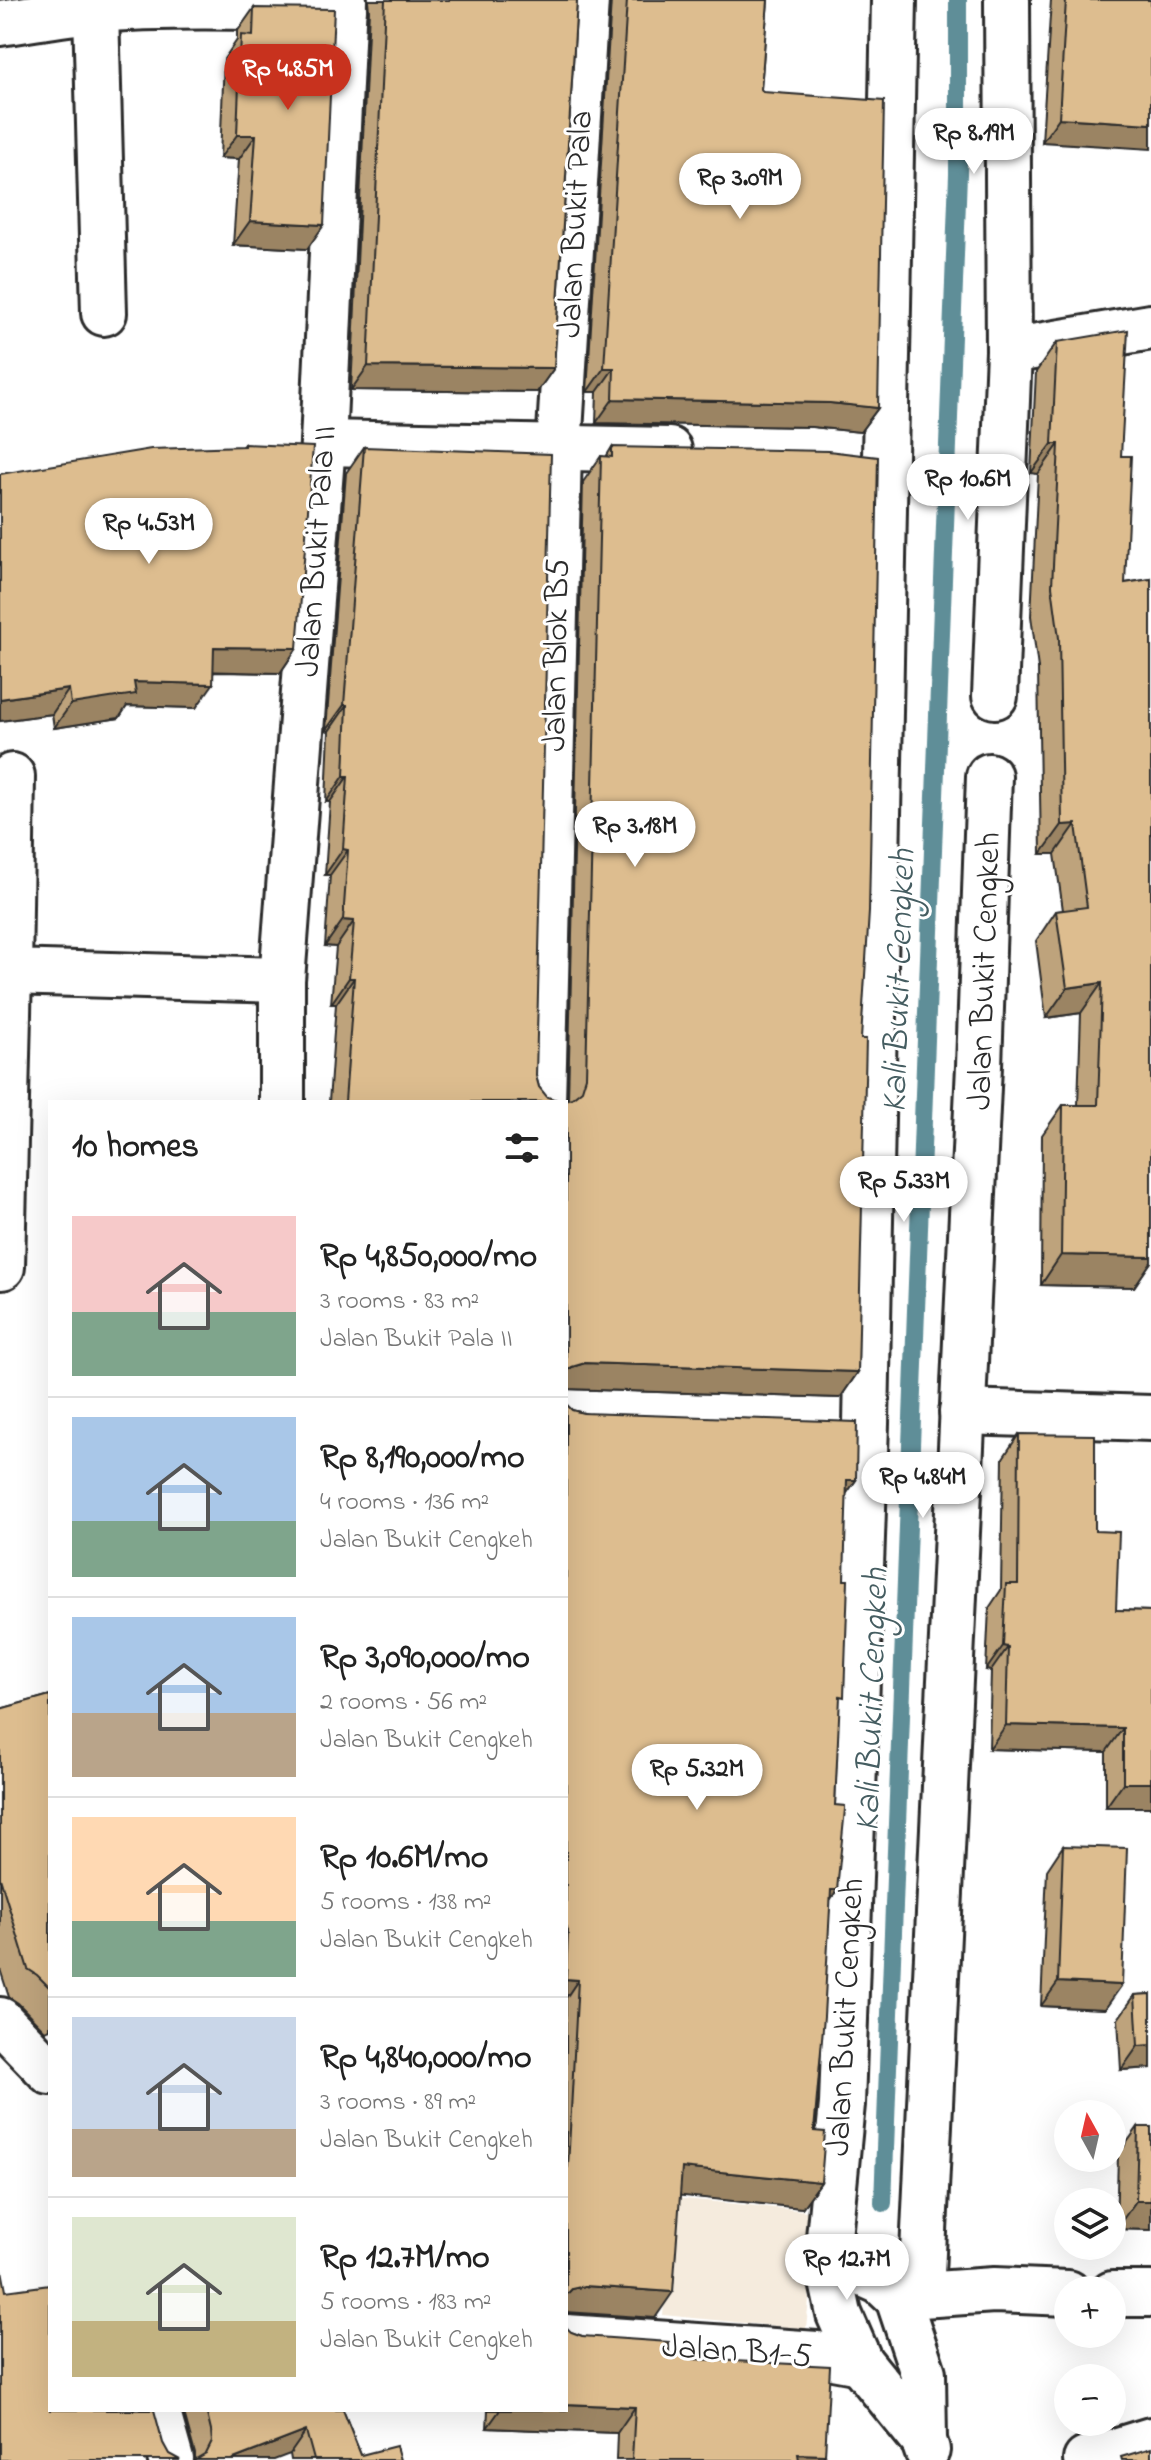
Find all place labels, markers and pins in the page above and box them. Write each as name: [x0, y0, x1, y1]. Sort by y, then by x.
pin: Rp 4.85M: [205, 44, 371, 112]
pin: Rp 8.19M: [891, 108, 1057, 176]
pin: Rp 3.09M: [657, 153, 823, 221]
pin: Rp 10.6M: [885, 454, 1051, 522]
pin: Rp 4.53M: [66, 498, 232, 566]
pin: Rp 3.18M: [552, 801, 718, 869]
pin: Rp 5.33M: [821, 1156, 987, 1224]
pin: Rp 4.84M: [840, 1452, 1006, 1520]
pin: Rp 5.32M: [614, 1744, 780, 1812]
pin: Rp 12.7M: [764, 2234, 930, 2302]

